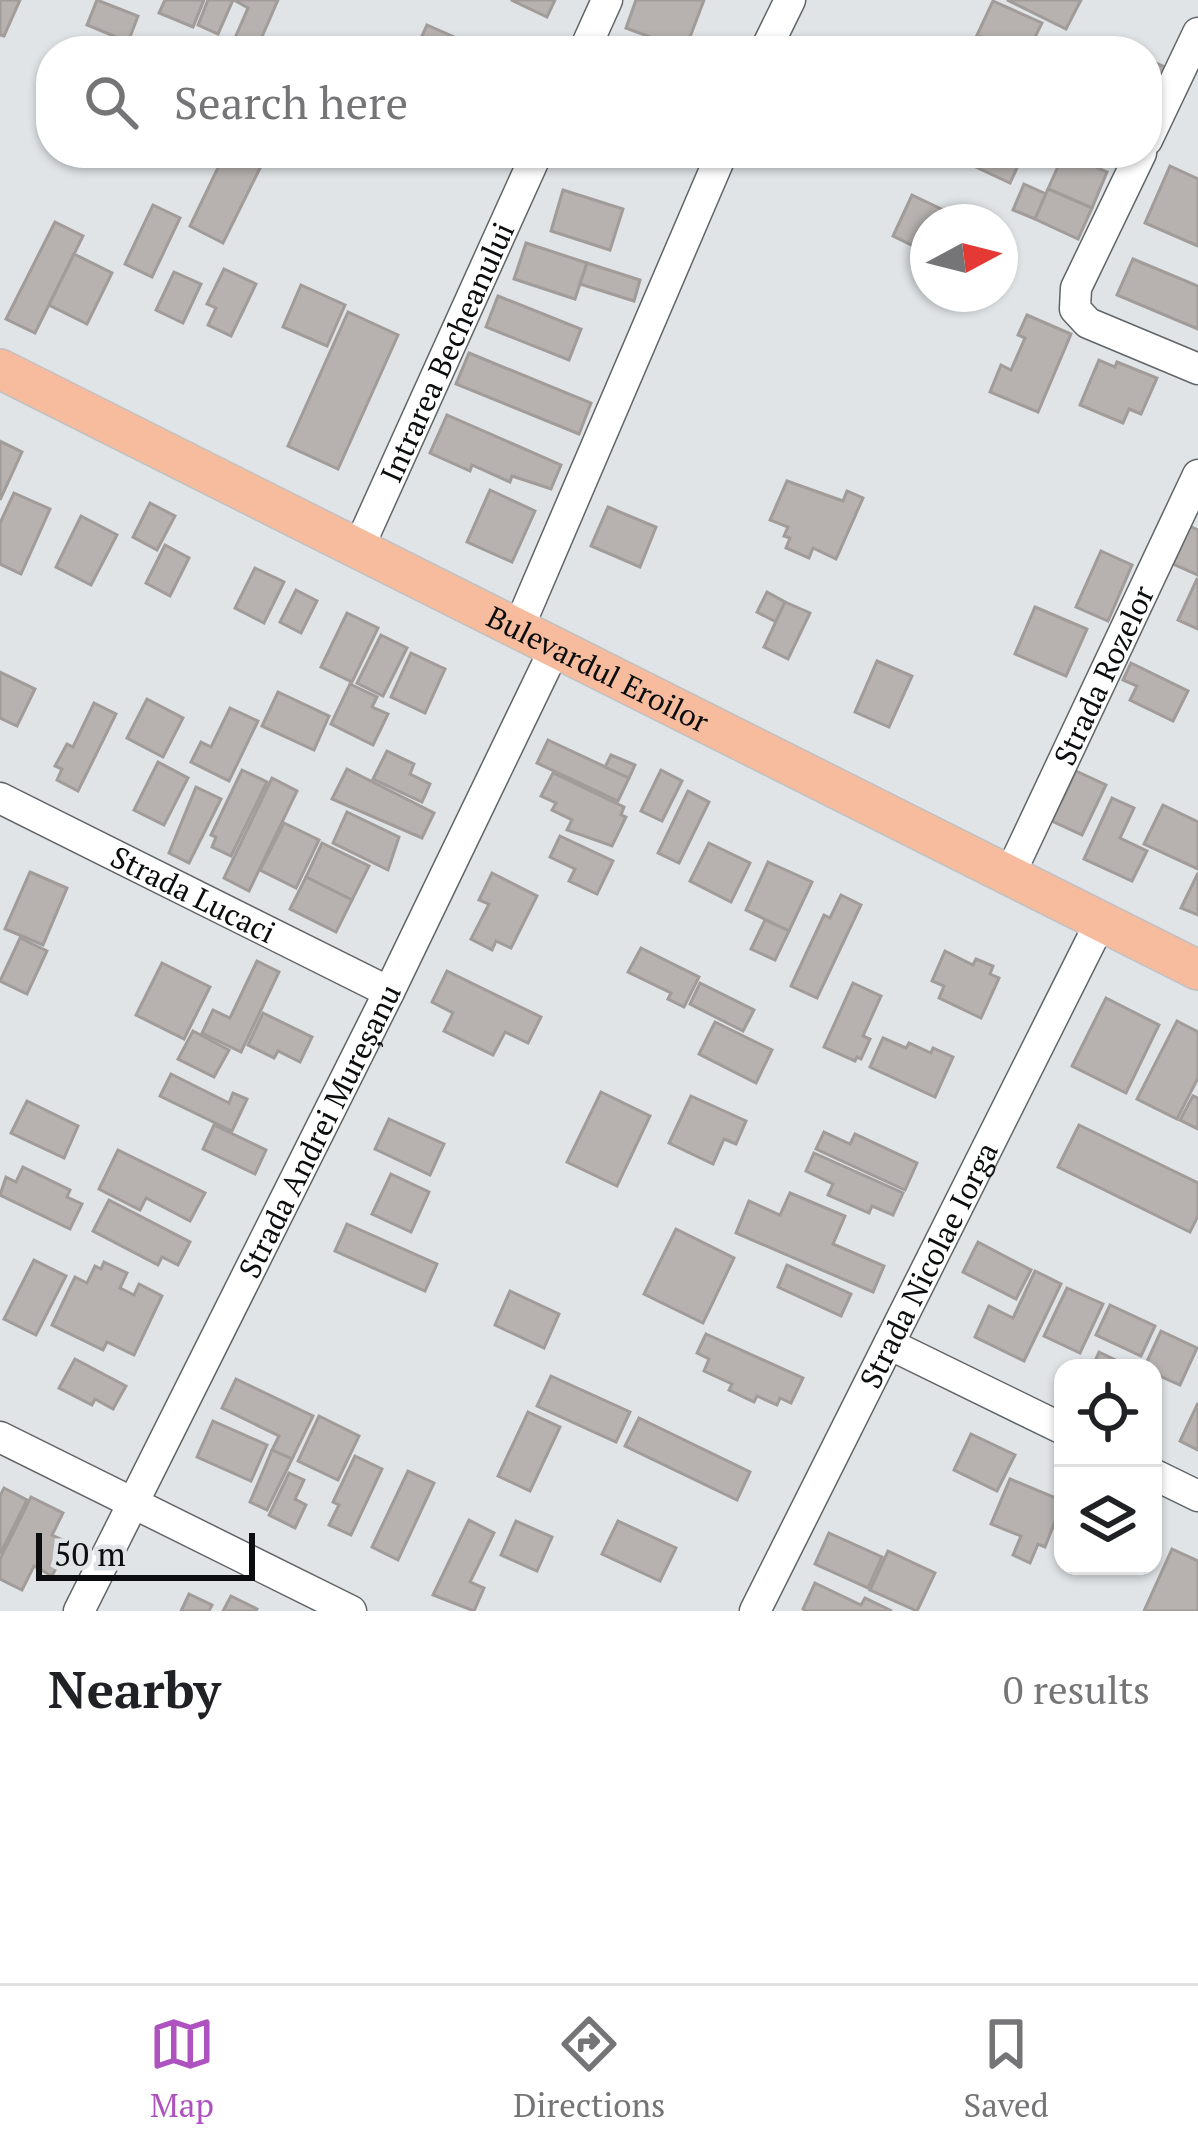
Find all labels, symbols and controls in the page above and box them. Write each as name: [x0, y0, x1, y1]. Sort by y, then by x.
search box: [36, 36, 1162, 168]
icon: search: [78, 69, 144, 135]
text: Search here: [174, 72, 408, 132]
north arrow: [910, 204, 1018, 312]
street label: Intrarea Becheanului: [371, 216, 523, 488]
street label: Strada Rozelor: [1044, 578, 1163, 772]
street label: Bulevardul Eroilor: [480, 597, 716, 742]
street label: Strada Lucaci: [104, 837, 282, 952]
street label: Strada Andrei Mureșanu: [229, 977, 410, 1284]
street label: Strada Nicolae Iorga: [850, 1135, 1007, 1395]
map controls: [1054, 1359, 1162, 1575]
button: locate: [1054, 1359, 1162, 1467]
button: layers: [1054, 1467, 1162, 1575]
scale bar: [36, 1527, 255, 1580]
text: 50 m: [54, 1532, 126, 1575]
text: Nearby: [48, 1655, 221, 1723]
text: 0 results: [1003, 1663, 1150, 1715]
tab: Map: [149, 2011, 215, 2126]
tab: Directions: [513, 2011, 665, 2126]
tab: Saved: [964, 2011, 1049, 2126]

